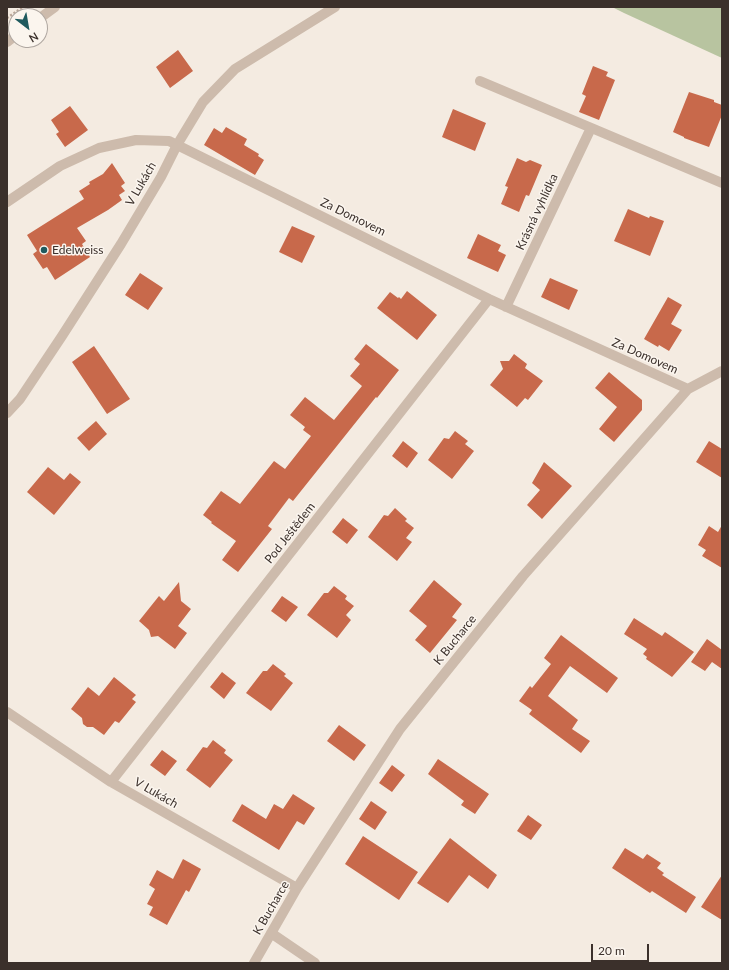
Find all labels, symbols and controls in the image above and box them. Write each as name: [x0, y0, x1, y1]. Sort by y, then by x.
north arrow: [8, 8, 48, 48]
text: N: [27, 30, 41, 46]
street label: V Lukách: [123, 160, 159, 208]
street label: Krásná vyhlídka: [513, 171, 561, 253]
street label: Za Domovem: [318, 195, 388, 239]
place label: Edelweiss: [52, 243, 104, 257]
marker: Edelweiss: [39, 245, 49, 255]
street label: Za Domovem: [610, 335, 680, 377]
street label: Pod Ještědem: [262, 500, 318, 566]
street label: K Bucharce: [431, 612, 479, 668]
street label: V Lukách: [132, 775, 180, 811]
street label: K Bucharce: [250, 878, 292, 938]
scale bar: [593, 936, 651, 962]
text: 20 m: [598, 943, 625, 958]

